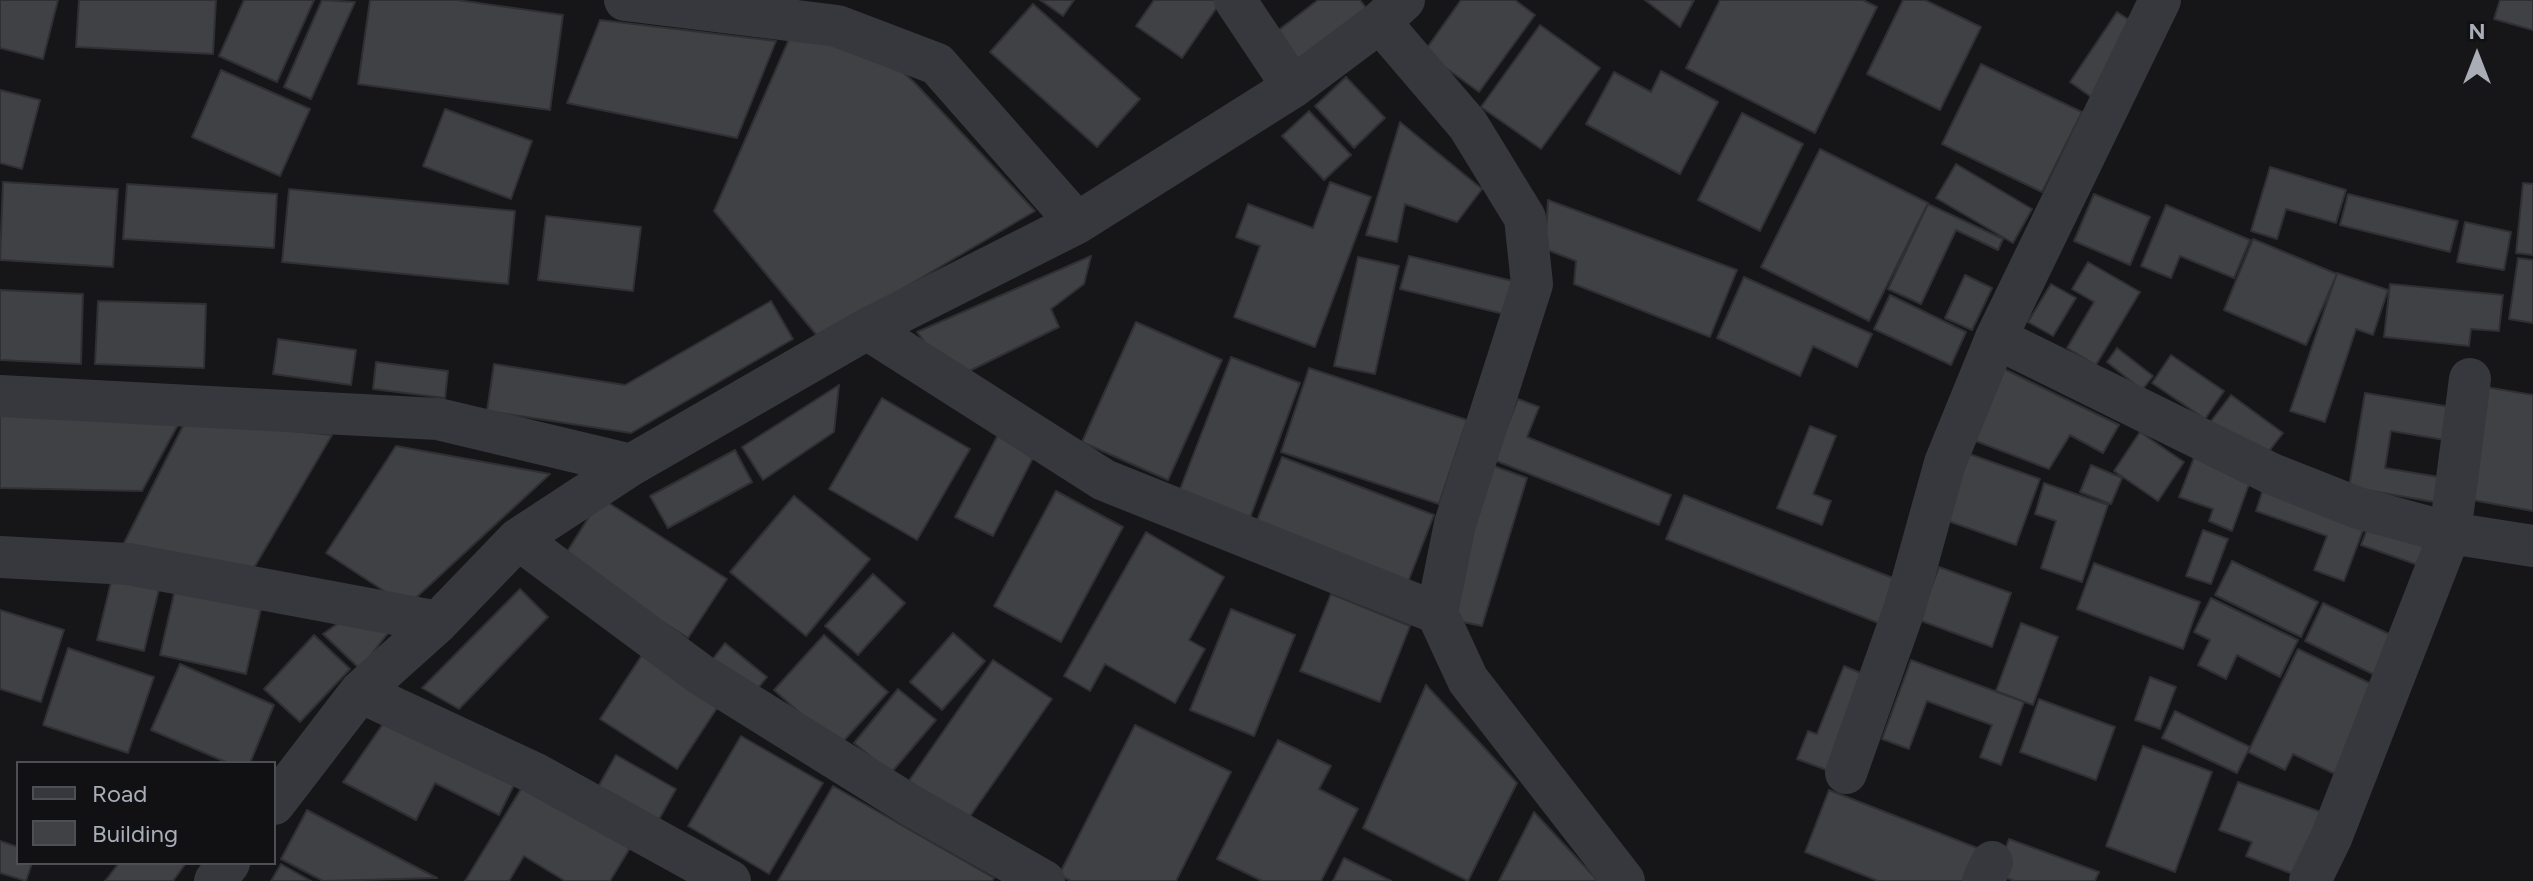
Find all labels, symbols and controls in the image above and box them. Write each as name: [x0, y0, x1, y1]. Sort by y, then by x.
north arrow: [2437, 16, 2517, 96]
text: N: [2468, 18, 2486, 45]
legend: [16, 761, 276, 865]
text: Road: [92, 779, 147, 808]
text: Building: [92, 819, 178, 848]

